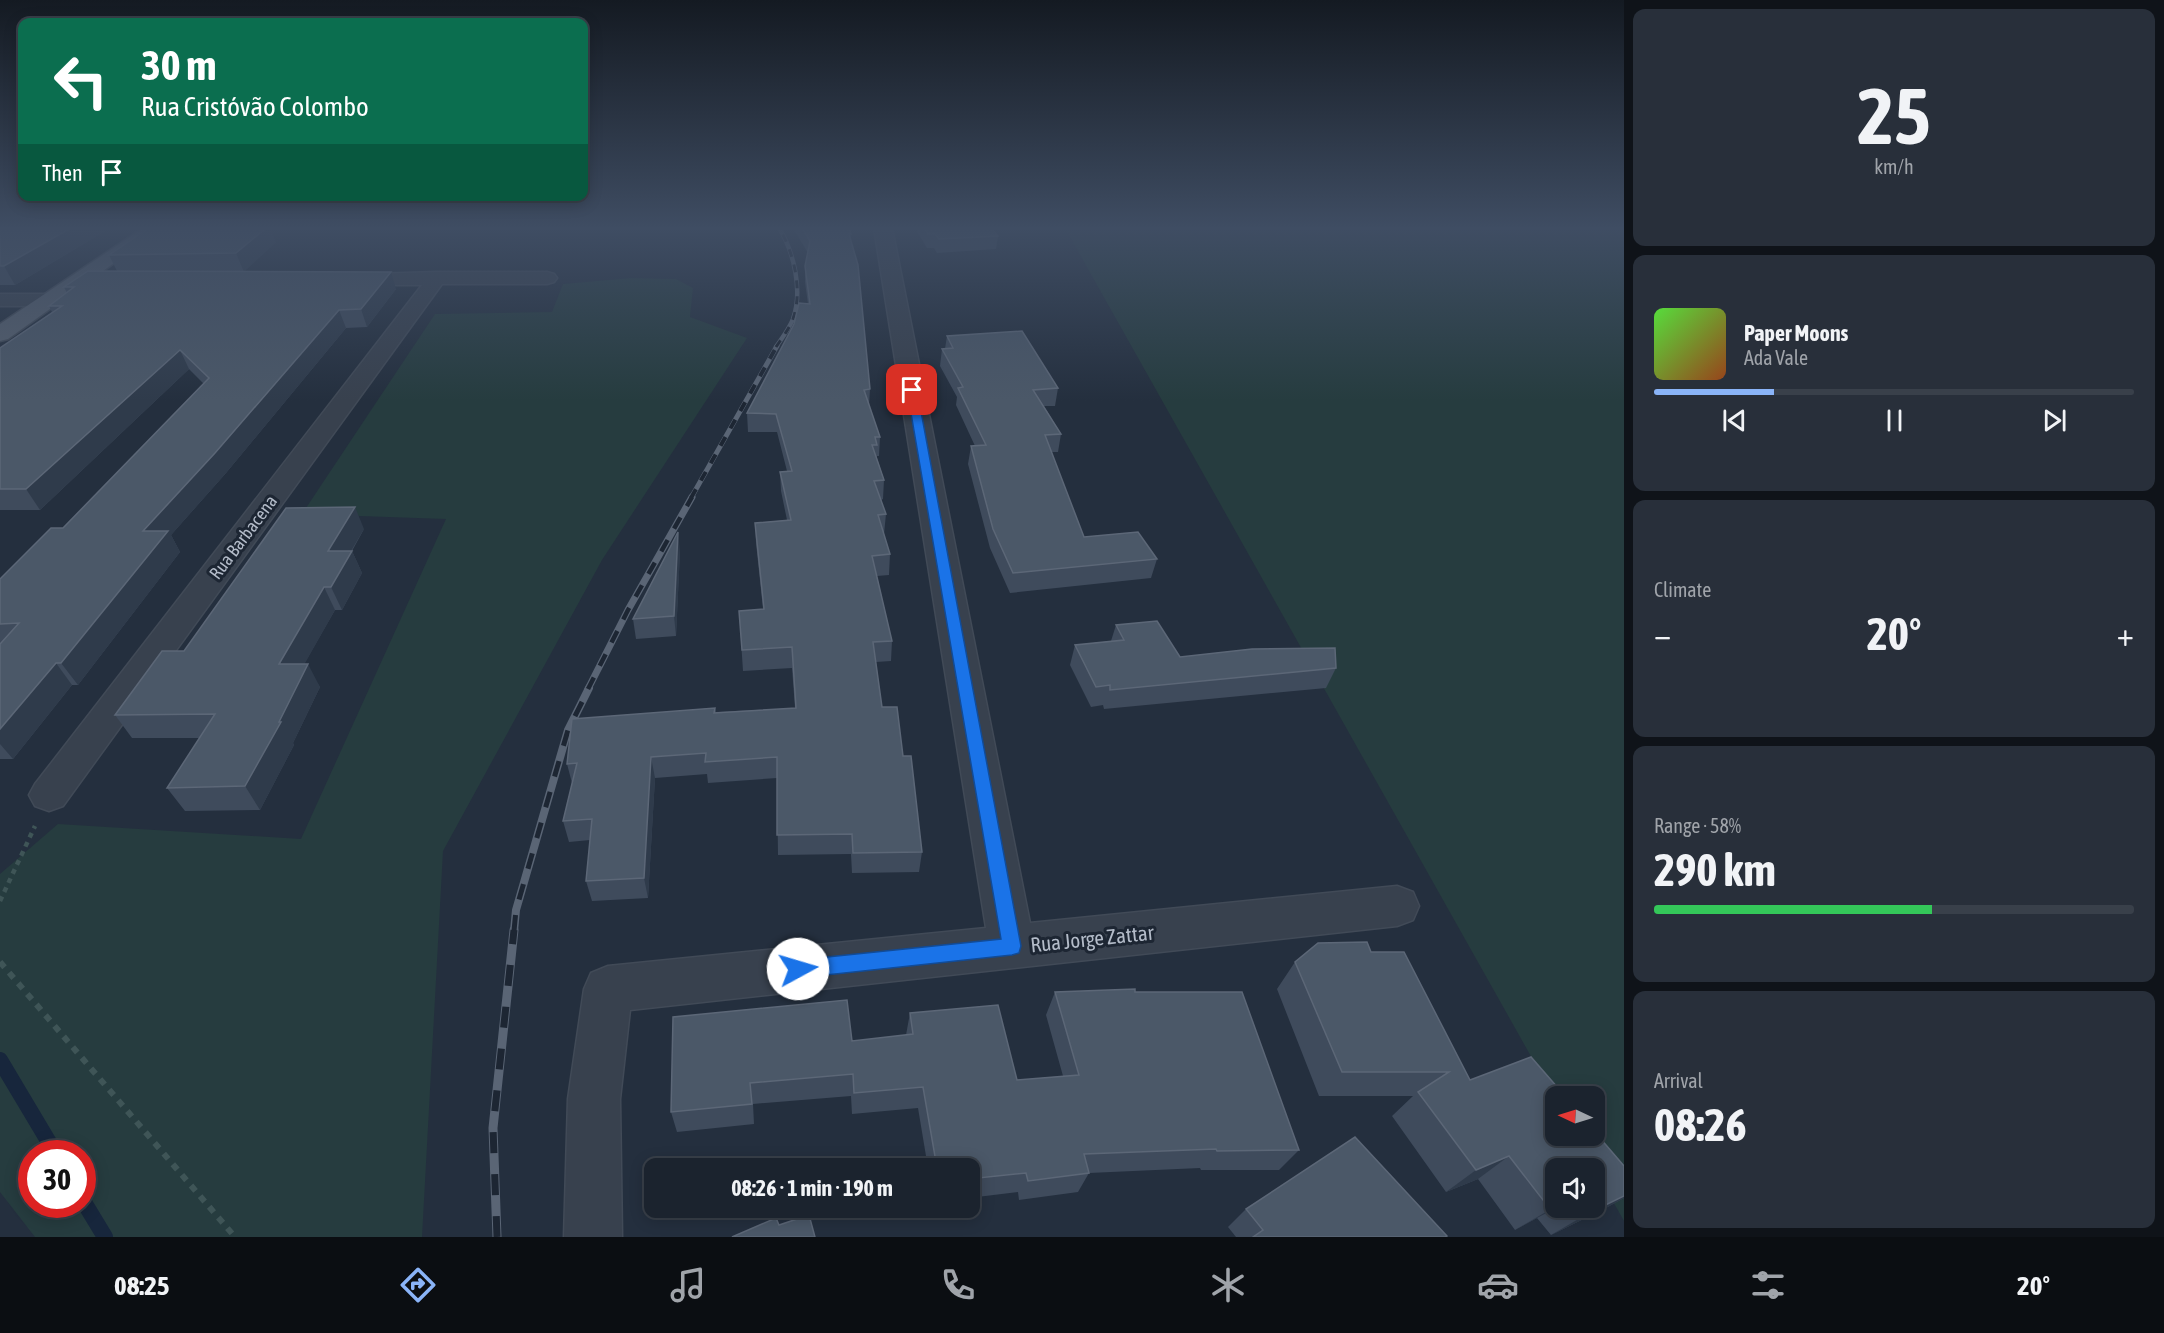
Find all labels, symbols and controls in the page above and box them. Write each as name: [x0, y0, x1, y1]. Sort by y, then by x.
text: 30 m: [141, 41, 216, 89]
icon: left: [42, 42, 120, 120]
text: 25: [1857, 71, 1931, 161]
text: Rua Cristóvão Colombo: [141, 91, 369, 122]
text: km/h: [1874, 155, 1914, 178]
icon: arrive: [95, 156, 128, 189]
text: Then: [42, 160, 83, 186]
text: Paper Moons: [1744, 320, 1848, 346]
text: Ada Vale: [1744, 346, 1808, 369]
pin: [886, 364, 937, 415]
icon: arrive: [895, 373, 928, 406]
icon: previous: [1718, 404, 1751, 437]
icon: pause: [1878, 404, 1911, 437]
icon: next: [2038, 404, 2071, 437]
street label: Rua Barbacena: [205, 491, 281, 583]
text: Climate: [1654, 578, 1711, 601]
text: 20°: [1867, 608, 1921, 660]
text: −: [1654, 615, 1671, 653]
text: +: [2117, 615, 2134, 653]
text: Range · 58%: [1654, 814, 1741, 837]
text: 290 km: [1654, 844, 1776, 896]
street label: Rua Jorge Zattar: [1029, 920, 1156, 956]
position arrow: [766, 937, 830, 1001]
text: Arrival: [1654, 1069, 1703, 1092]
north arrow: [1545, 1086, 1605, 1146]
map controls: [1545, 1086, 1605, 1218]
text: 08:26: [1654, 1099, 1747, 1151]
speed limit sign: 30: [18, 1140, 96, 1218]
button: sound: [1545, 1158, 1605, 1218]
text: 08:26 · 1 min · 190 m: [731, 1175, 893, 1201]
icon: directions: [397, 1264, 439, 1306]
icon: music: [667, 1264, 709, 1306]
icon: phone: [937, 1264, 979, 1306]
icon: climate: [1207, 1264, 1249, 1306]
icon: car: [1477, 1264, 1519, 1306]
icon: filters: [1747, 1264, 1789, 1306]
text: 08:25: [114, 1270, 170, 1301]
text: 20°: [2017, 1270, 2050, 1301]

